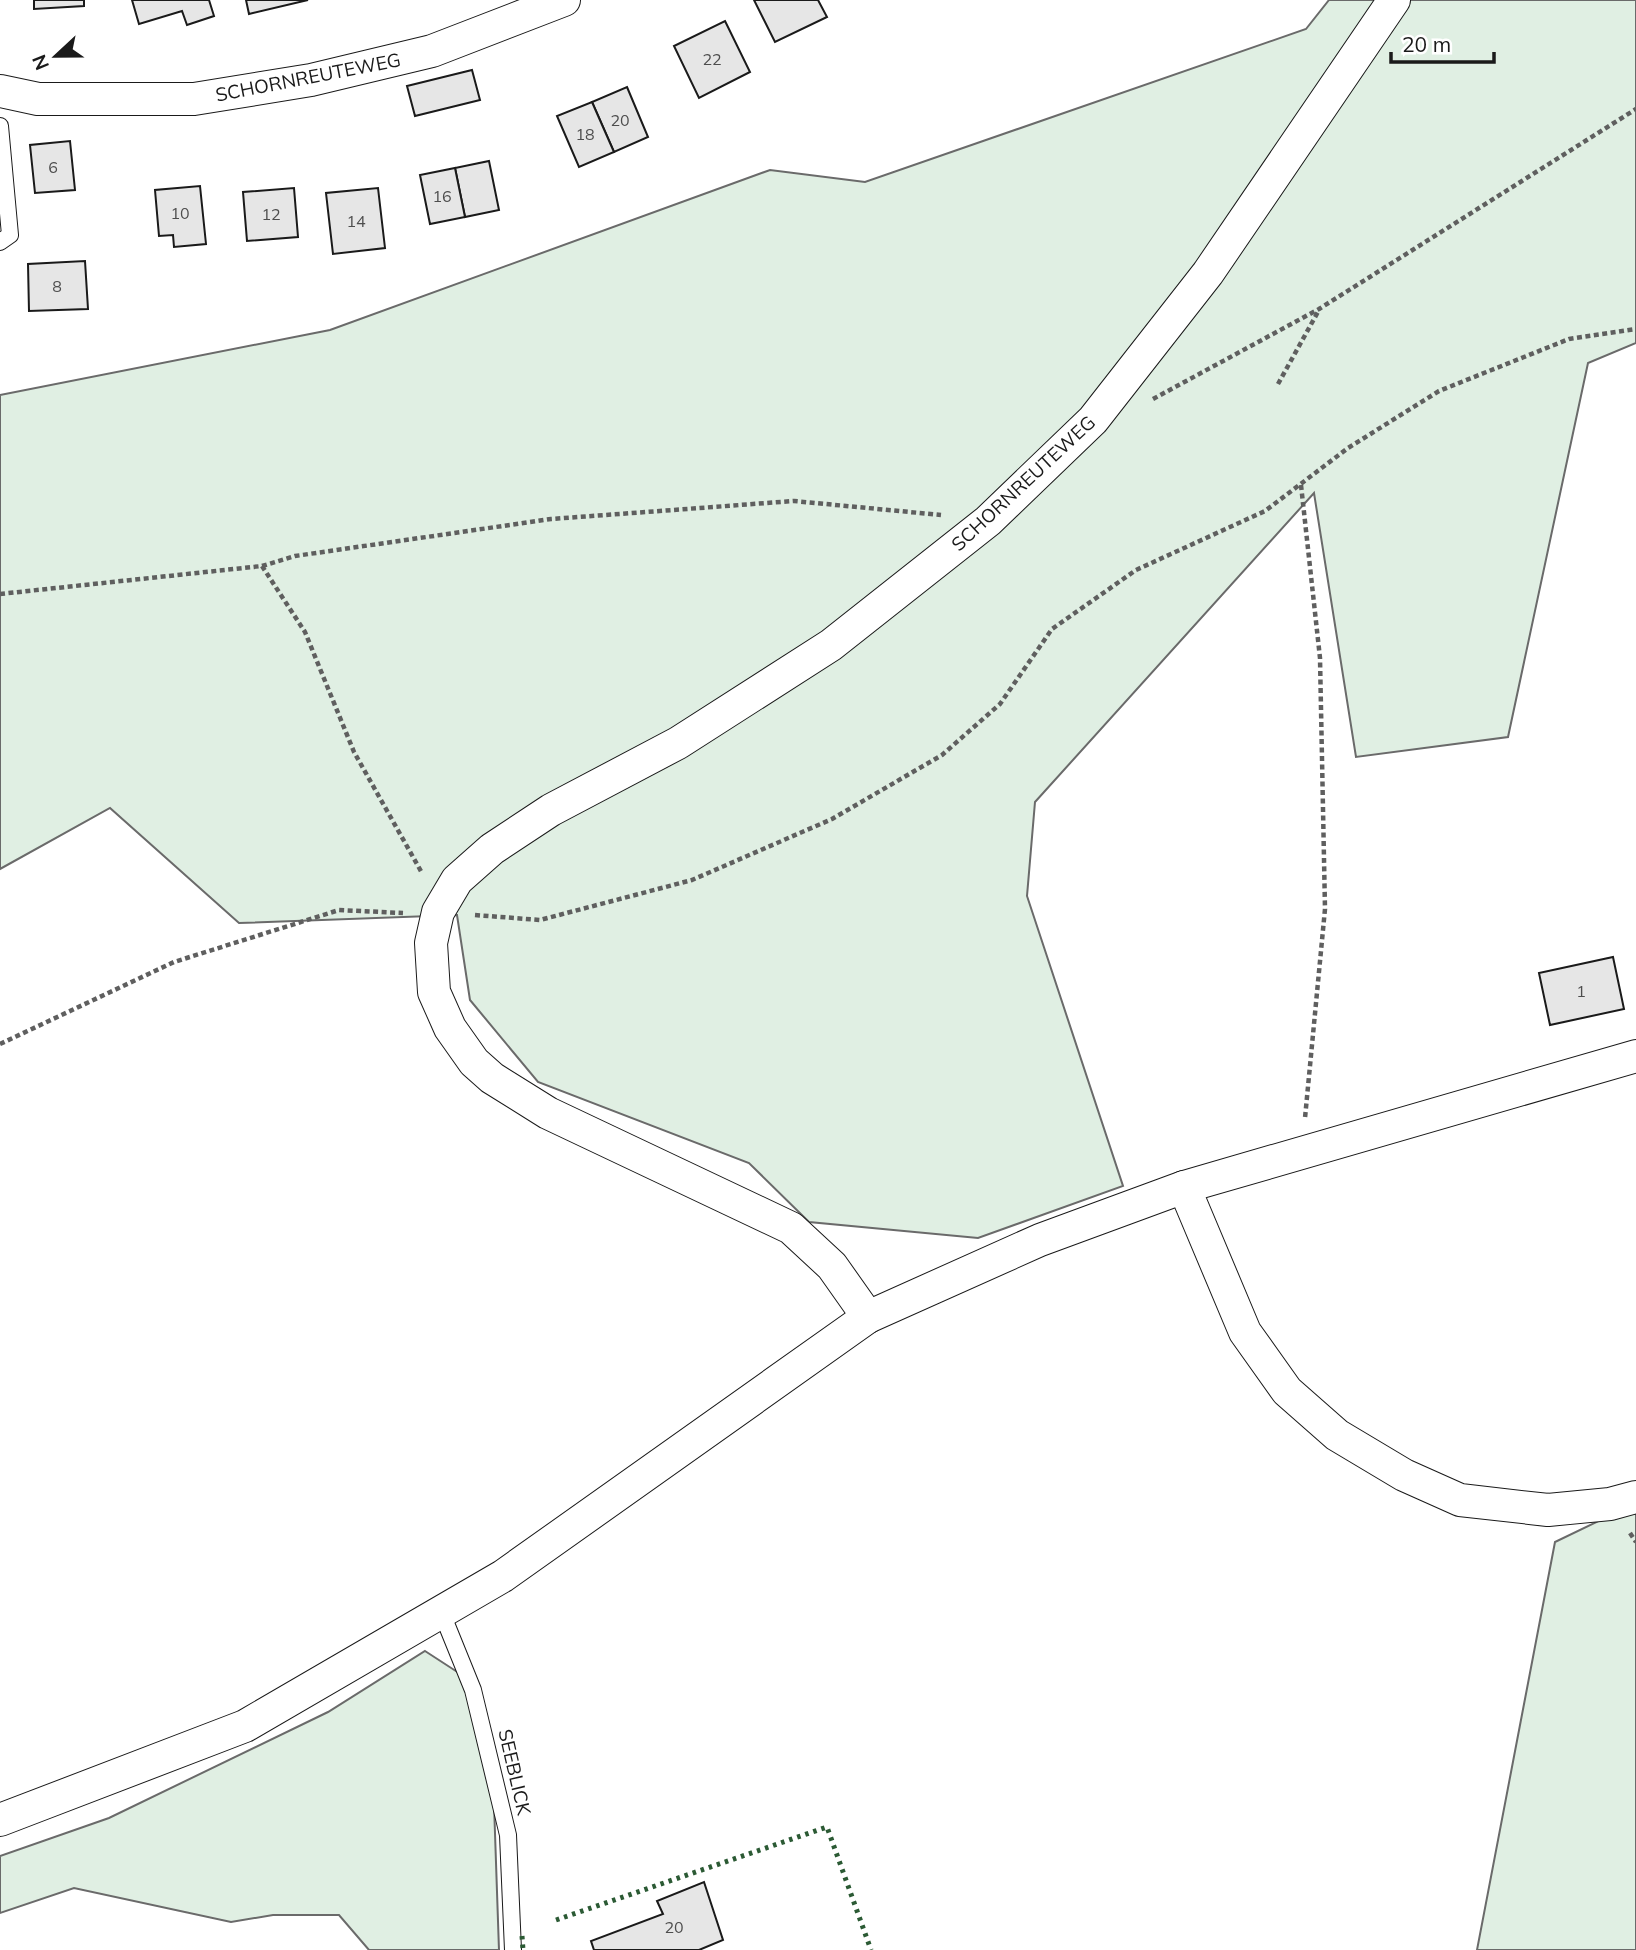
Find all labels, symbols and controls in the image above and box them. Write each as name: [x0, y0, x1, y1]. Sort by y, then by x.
north arrow: [21, 21, 91, 91]
scale bar: [1391, 21, 1494, 65]
text: 20 m: [1402, 31, 1451, 57]
street label: SCHORNREUTEWEG: [213, 47, 403, 107]
house number: 22: [702, 49, 722, 69]
text: N: [26, 51, 54, 74]
house number: 20: [610, 110, 630, 130]
house number: 18: [575, 124, 595, 144]
house number: 6: [48, 157, 58, 177]
house number: 16: [432, 186, 452, 206]
house number: 10: [170, 203, 190, 223]
house number: 12: [261, 204, 281, 224]
house number: 14: [346, 211, 366, 231]
house number: 8: [52, 276, 62, 296]
street label: SCHORNREUTEWEG: [946, 410, 1100, 556]
house number: 1: [1576, 981, 1586, 1001]
street label: SEEBLICK: [493, 1727, 537, 1818]
house number: 20: [664, 1917, 684, 1937]

